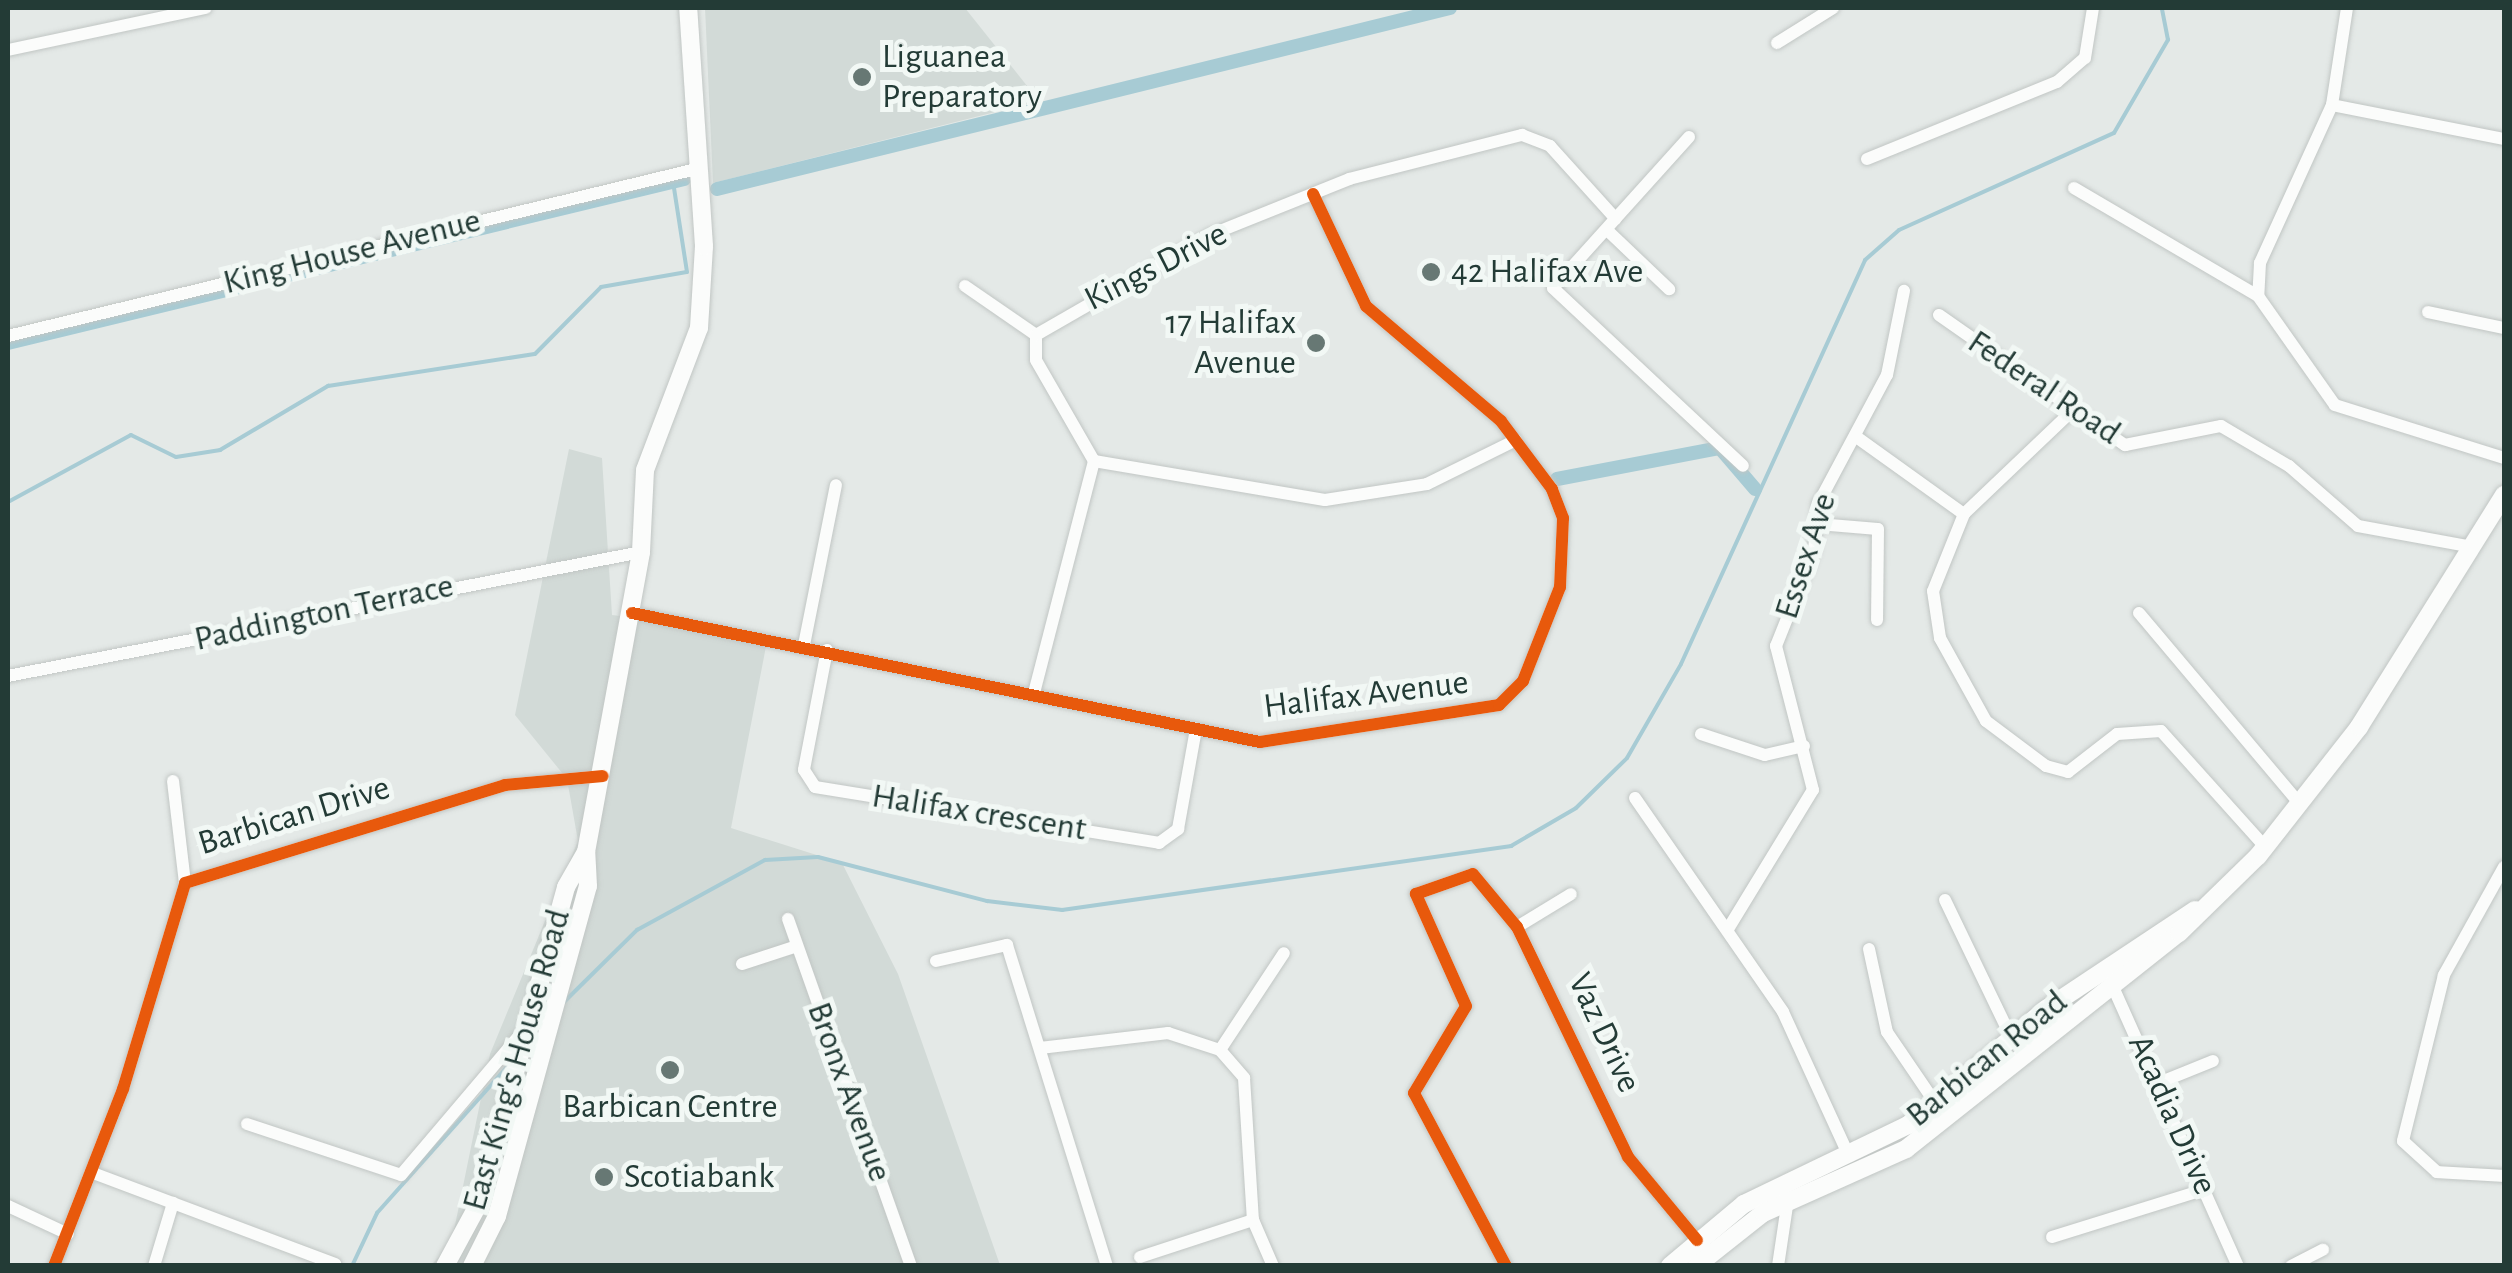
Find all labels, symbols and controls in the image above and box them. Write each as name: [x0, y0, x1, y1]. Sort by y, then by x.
place label: Liguanea Preparatory: [882, 36, 1042, 118]
marker: Liguanea Preparatory: [851, 66, 873, 88]
street label: King House Avenue: [219, 200, 485, 304]
street label: Kings Drive: [1078, 213, 1234, 321]
place label: 42 Halifax Ave: [1451, 251, 1643, 293]
marker: 42 Halifax Ave: [1420, 261, 1442, 283]
place label: 17 Halifax Avenue: [1165, 302, 1296, 384]
street label: Federal Road: [1960, 322, 2128, 454]
marker: 17 Halifax Avenue: [1305, 332, 1327, 354]
street label: Essex Ave: [1766, 488, 1846, 624]
street label: Paddington Terrace: [191, 565, 457, 661]
street label: Halifax Avenue: [1261, 662, 1471, 728]
street label: Barbican Drive: [193, 767, 395, 865]
street label: Halifax crescent: [869, 775, 1089, 851]
street label: East King's House Road: [454, 904, 580, 1216]
street label: Vaz Drive: [1558, 967, 1650, 1099]
street label: Barbican Road: [1898, 981, 2076, 1137]
street label: Bronx Avenue: [797, 997, 901, 1187]
street label: Acadia Drive: [2118, 1029, 2226, 1201]
marker: Barbican Centre: [659, 1059, 681, 1081]
place label: Barbican Centre: [562, 1086, 778, 1128]
place label: Scotiabank: [624, 1156, 774, 1198]
marker: Scotiabank: [593, 1166, 615, 1188]

